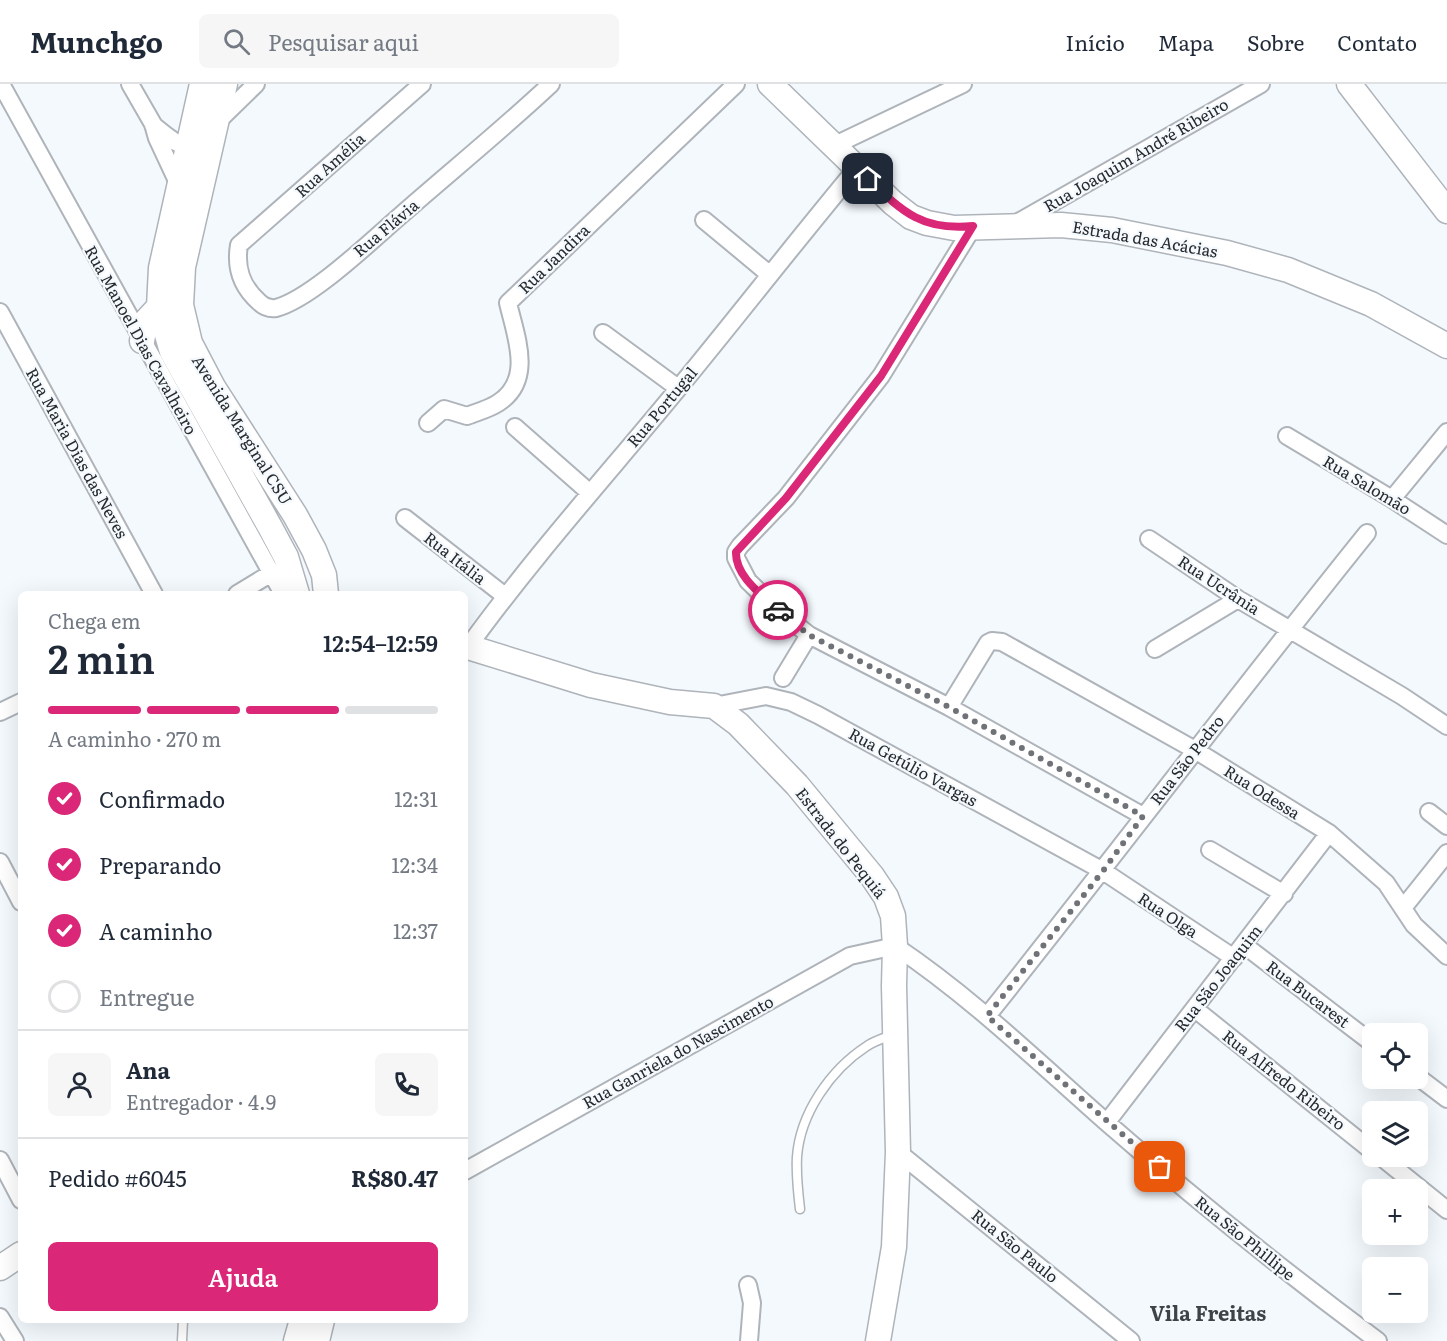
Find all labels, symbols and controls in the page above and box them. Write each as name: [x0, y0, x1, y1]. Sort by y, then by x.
search box: [199, 14, 619, 68]
text: Munchgo: [30, 20, 163, 62]
icon: search: [220, 25, 253, 58]
text: Pesquisar aqui: [268, 25, 419, 58]
text: Início: [1066, 26, 1125, 57]
text: Mapa: [1158, 26, 1214, 57]
text: Sobre: [1247, 26, 1304, 57]
text: Contato: [1337, 26, 1417, 57]
street label: Rua Joaquim André Ribeiro: [1039, 91, 1232, 217]
street label: Rua Amélia: [289, 126, 370, 202]
pin: [842, 153, 893, 204]
icon: home: [851, 162, 884, 195]
street label: Rua Flávia: [347, 192, 424, 262]
street label: Estrada das Acácias: [1071, 213, 1220, 263]
street label: Rua Jandira: [512, 218, 595, 299]
street label: Rua Manoel Dias Cavalheiro: [80, 240, 204, 439]
street label: Avenida Marginal CSU: [187, 350, 299, 509]
street label: Rua Portugal: [620, 361, 702, 452]
street label: Rua Maria Dias das Neves: [21, 363, 135, 542]
street label: Rua Salomão: [1319, 448, 1416, 520]
street label: Rua Itália: [419, 525, 492, 589]
street label: Rua Ucrânia: [1174, 549, 1266, 620]
courier: [748, 580, 808, 640]
icon: car: [762, 594, 795, 627]
text: Chega em: [48, 605, 141, 635]
text: 12:54–12:59: [323, 626, 438, 659]
text: 2 min: [48, 628, 155, 686]
street label: Rua São Pedro: [1144, 710, 1229, 809]
street label: Rua Getúlio Vargas: [845, 721, 982, 811]
text: A caminho · 270 m: [48, 723, 221, 753]
street label: Rua Odessa: [1220, 758, 1306, 824]
icon: check: [48, 782, 81, 815]
text: Confirmado: [99, 782, 225, 815]
street label: Estrada do Pequiá: [791, 782, 893, 903]
text: 12:31: [394, 783, 438, 813]
icon: check: [48, 848, 81, 881]
text: Preparando: [99, 848, 221, 881]
text: 12:34: [392, 849, 438, 879]
street label: Rua Olga: [1134, 886, 1204, 943]
icon: check: [48, 914, 81, 947]
text: A caminho: [99, 914, 213, 947]
text: 12:37: [393, 915, 438, 945]
street label: Rua São Joaquim: [1168, 918, 1267, 1036]
street label: Rua Bucarest: [1262, 954, 1356, 1033]
text: Entregue: [99, 980, 195, 1013]
street label: Rua Ganriela do Nascimento: [578, 988, 777, 1114]
street label: Rua Alfredo Ribeiro: [1218, 1023, 1351, 1135]
map controls: [1362, 1023, 1428, 1323]
button: locate: [1362, 1023, 1428, 1089]
button: person: [48, 1053, 111, 1116]
text: Ana: [126, 1053, 170, 1086]
button: phone: [375, 1053, 438, 1116]
text: Entregador · 4.9: [126, 1086, 276, 1116]
button: layers: [1362, 1101, 1428, 1167]
pin: [1134, 1141, 1185, 1192]
icon: bag: [1143, 1150, 1176, 1183]
text: Pedido #6045: [48, 1161, 187, 1194]
text: R$80.47: [351, 1161, 438, 1194]
button: +: [1362, 1179, 1428, 1245]
street label: Rua São Phillipe: [1190, 1189, 1301, 1285]
street label: Rua São Paulo: [967, 1203, 1064, 1288]
button: Ajuda: [48, 1242, 438, 1311]
button: −: [1362, 1257, 1428, 1323]
district label: Vila Freitas: [1150, 1297, 1266, 1327]

